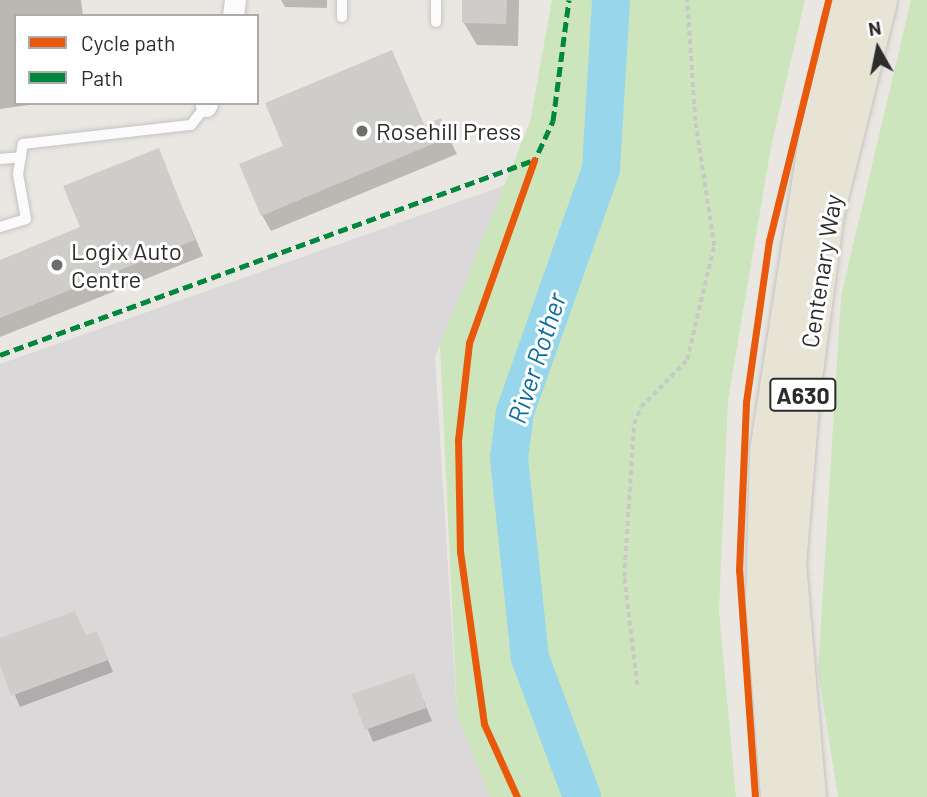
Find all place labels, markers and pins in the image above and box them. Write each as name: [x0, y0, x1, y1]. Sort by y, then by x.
place label: Rosehill Press: [376, 117, 521, 145]
marker: Rosehill Press: [354, 123, 370, 139]
place label: Logix Auto Centre: [71, 237, 182, 293]
marker: Logix Auto Centre: [49, 257, 65, 273]

